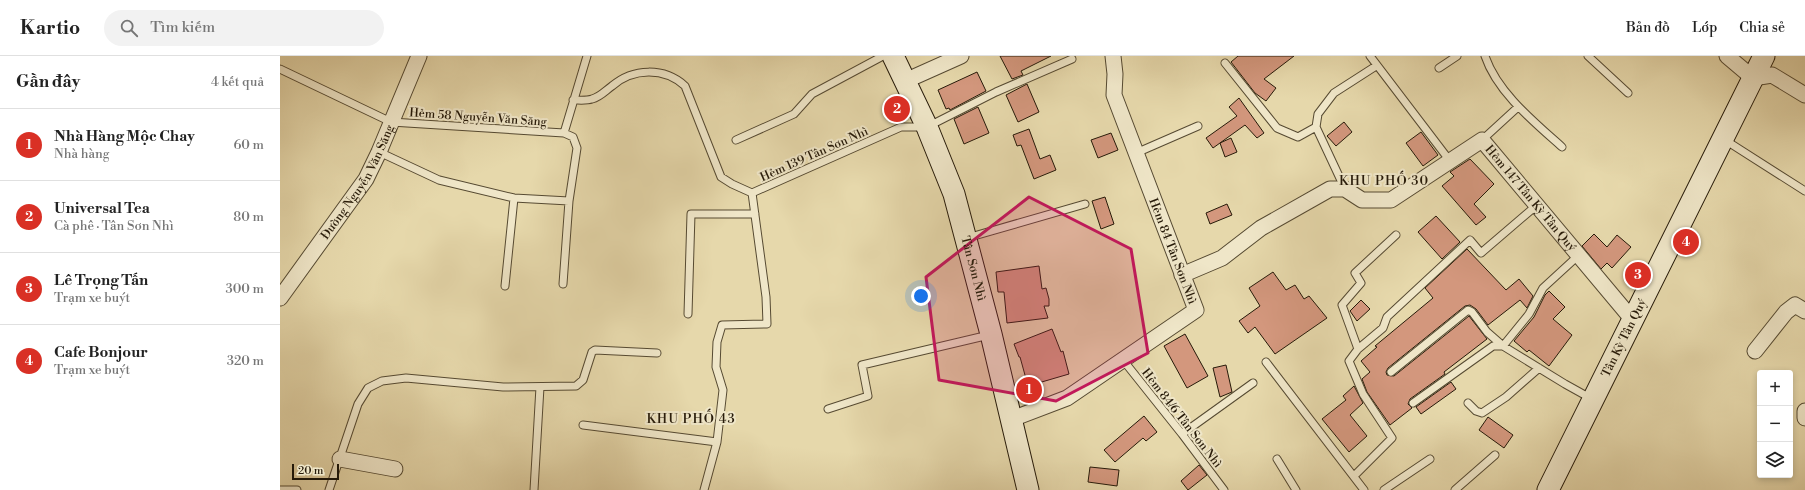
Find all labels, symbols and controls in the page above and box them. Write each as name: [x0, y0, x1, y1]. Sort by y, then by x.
search box: [104, 10, 384, 46]
text: Kartio: [20, 16, 80, 40]
icon: search: [118, 17, 140, 39]
text: Tìm kiếm: [150, 18, 215, 37]
text: Bản đồ: [1626, 19, 1670, 37]
text: Lớp: [1692, 19, 1717, 37]
text: Chia sẻ: [1739, 19, 1785, 37]
text: Gần đây: [16, 71, 80, 93]
text: 4 kết quả: [211, 74, 264, 90]
pin: 2: [884, 94, 910, 124]
street label: Hẻm 58 Nguyễn Văn Săng: [409, 105, 548, 130]
street label: Đường Nguyễn Văn Săng: [318, 122, 398, 243]
street label: Hẻm 139 Tân Sơn Nhì: [758, 124, 871, 185]
text: Nhà Hàng Mộc Chay: [54, 127, 195, 146]
text: 1: [26, 137, 32, 153]
text: 60 m: [233, 137, 264, 153]
street label: Hẻm 147 Tân Kỳ Tân Quý: [1481, 142, 1579, 255]
text: Nhà hàng: [54, 146, 109, 162]
district label: KHU PHỐ 30: [1339, 170, 1429, 189]
street label: Hẻm 84 Tân Sơn Nhì: [1145, 196, 1200, 306]
text: Universal Tea: [54, 199, 150, 218]
text: 2: [25, 209, 33, 225]
text: 80 m: [233, 209, 264, 225]
text: Cà phê · Tân Sơn Nhì: [54, 218, 174, 234]
pin: 4: [1673, 227, 1699, 257]
street label: Tân Sơn Nhì: [957, 234, 989, 303]
pin: 3: [1625, 260, 1651, 290]
text: Lê Trọng Tấn: [54, 271, 148, 290]
text: 3: [25, 281, 33, 297]
text: 300 m: [226, 281, 264, 297]
your location: [911, 286, 931, 306]
text: Trạm xe buýt: [54, 290, 130, 306]
street label: Tân Kỳ Tân Quý: [1598, 296, 1650, 380]
text: Cafe Bonjour: [54, 343, 148, 362]
text: 4: [25, 353, 33, 369]
text: 320 m: [227, 353, 264, 369]
text: Trạm xe buýt: [54, 362, 130, 378]
street label: Hẻm 84/6 Tân Sơn Nhì: [1138, 366, 1225, 471]
map controls: [1757, 370, 1793, 478]
button: +: [1757, 370, 1793, 406]
pin: 1: [1016, 375, 1042, 405]
button: −: [1757, 406, 1793, 442]
district label: KHU PHỐ 43: [646, 408, 736, 427]
button: layers: [1757, 442, 1793, 478]
scale bar: [292, 462, 339, 481]
text: 20 m: [298, 464, 323, 478]

